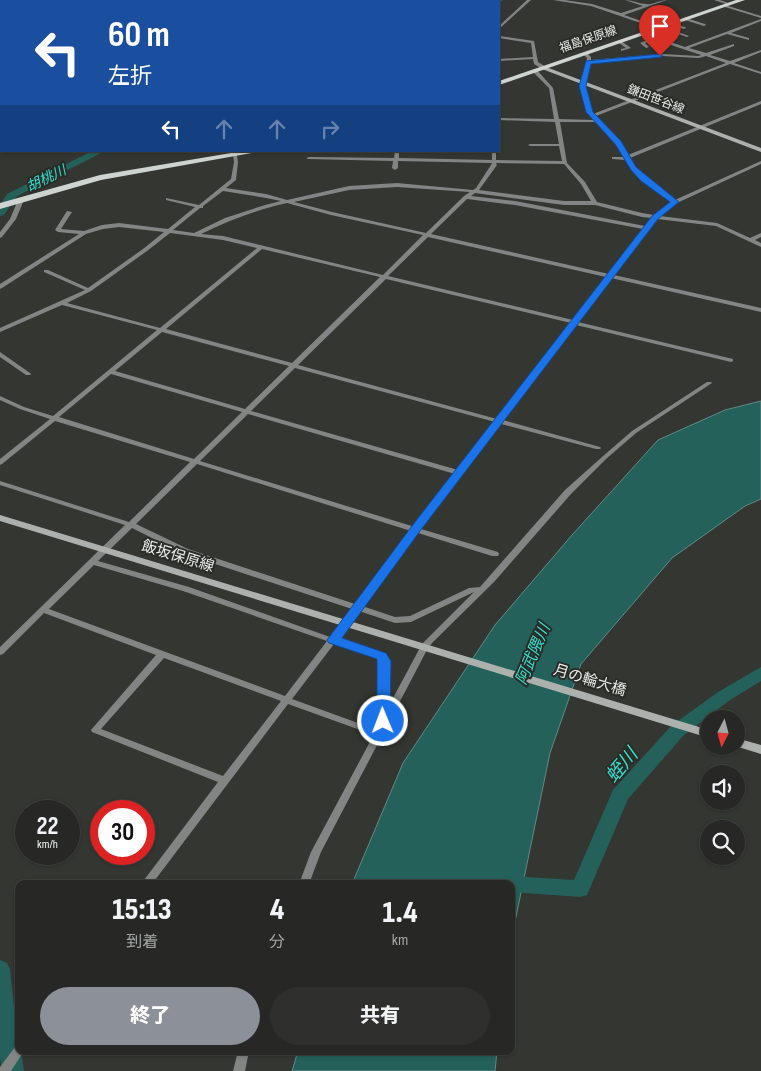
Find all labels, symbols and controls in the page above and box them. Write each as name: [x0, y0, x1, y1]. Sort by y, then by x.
pin: [639, 5, 681, 56]
icon: arrive: [646, 12, 674, 40]
text: 60 m: [108, 14, 170, 57]
icon: left: [25, 20, 90, 85]
street label: 福島保原線: [557, 23, 619, 56]
text: 左折: [108, 63, 152, 90]
street label: 鎌田笹谷線: [625, 82, 687, 117]
icon: left: [157, 115, 185, 143]
icon: ahead: [210, 115, 238, 143]
icon: ahead: [263, 115, 291, 143]
icon: right: [316, 115, 344, 143]
water label: 胡桃川: [24, 161, 71, 195]
street label: 飯坂保原線: [139, 536, 217, 577]
water label: 阿武隈川: [512, 620, 555, 688]
street label: 月の輪大橋: [551, 660, 629, 701]
position arrow: [356, 694, 408, 746]
north arrow: [700, 710, 745, 755]
map controls: [700, 710, 745, 865]
water label: 蛭川: [601, 742, 644, 788]
button: sound: [700, 765, 745, 810]
speed limit sign: 30: [90, 800, 155, 865]
text: 22: [37, 811, 58, 842]
button: search: [700, 820, 745, 865]
text: km/h: [37, 837, 58, 852]
text: 15:13: [112, 892, 172, 928]
text: 4: [270, 892, 284, 928]
text: 1.4: [382, 895, 418, 931]
text: km: [392, 931, 408, 950]
text: 到着: [126, 933, 158, 952]
text: 分: [269, 933, 285, 952]
button: 終了: [40, 987, 260, 1045]
button: 共有: [270, 987, 490, 1045]

